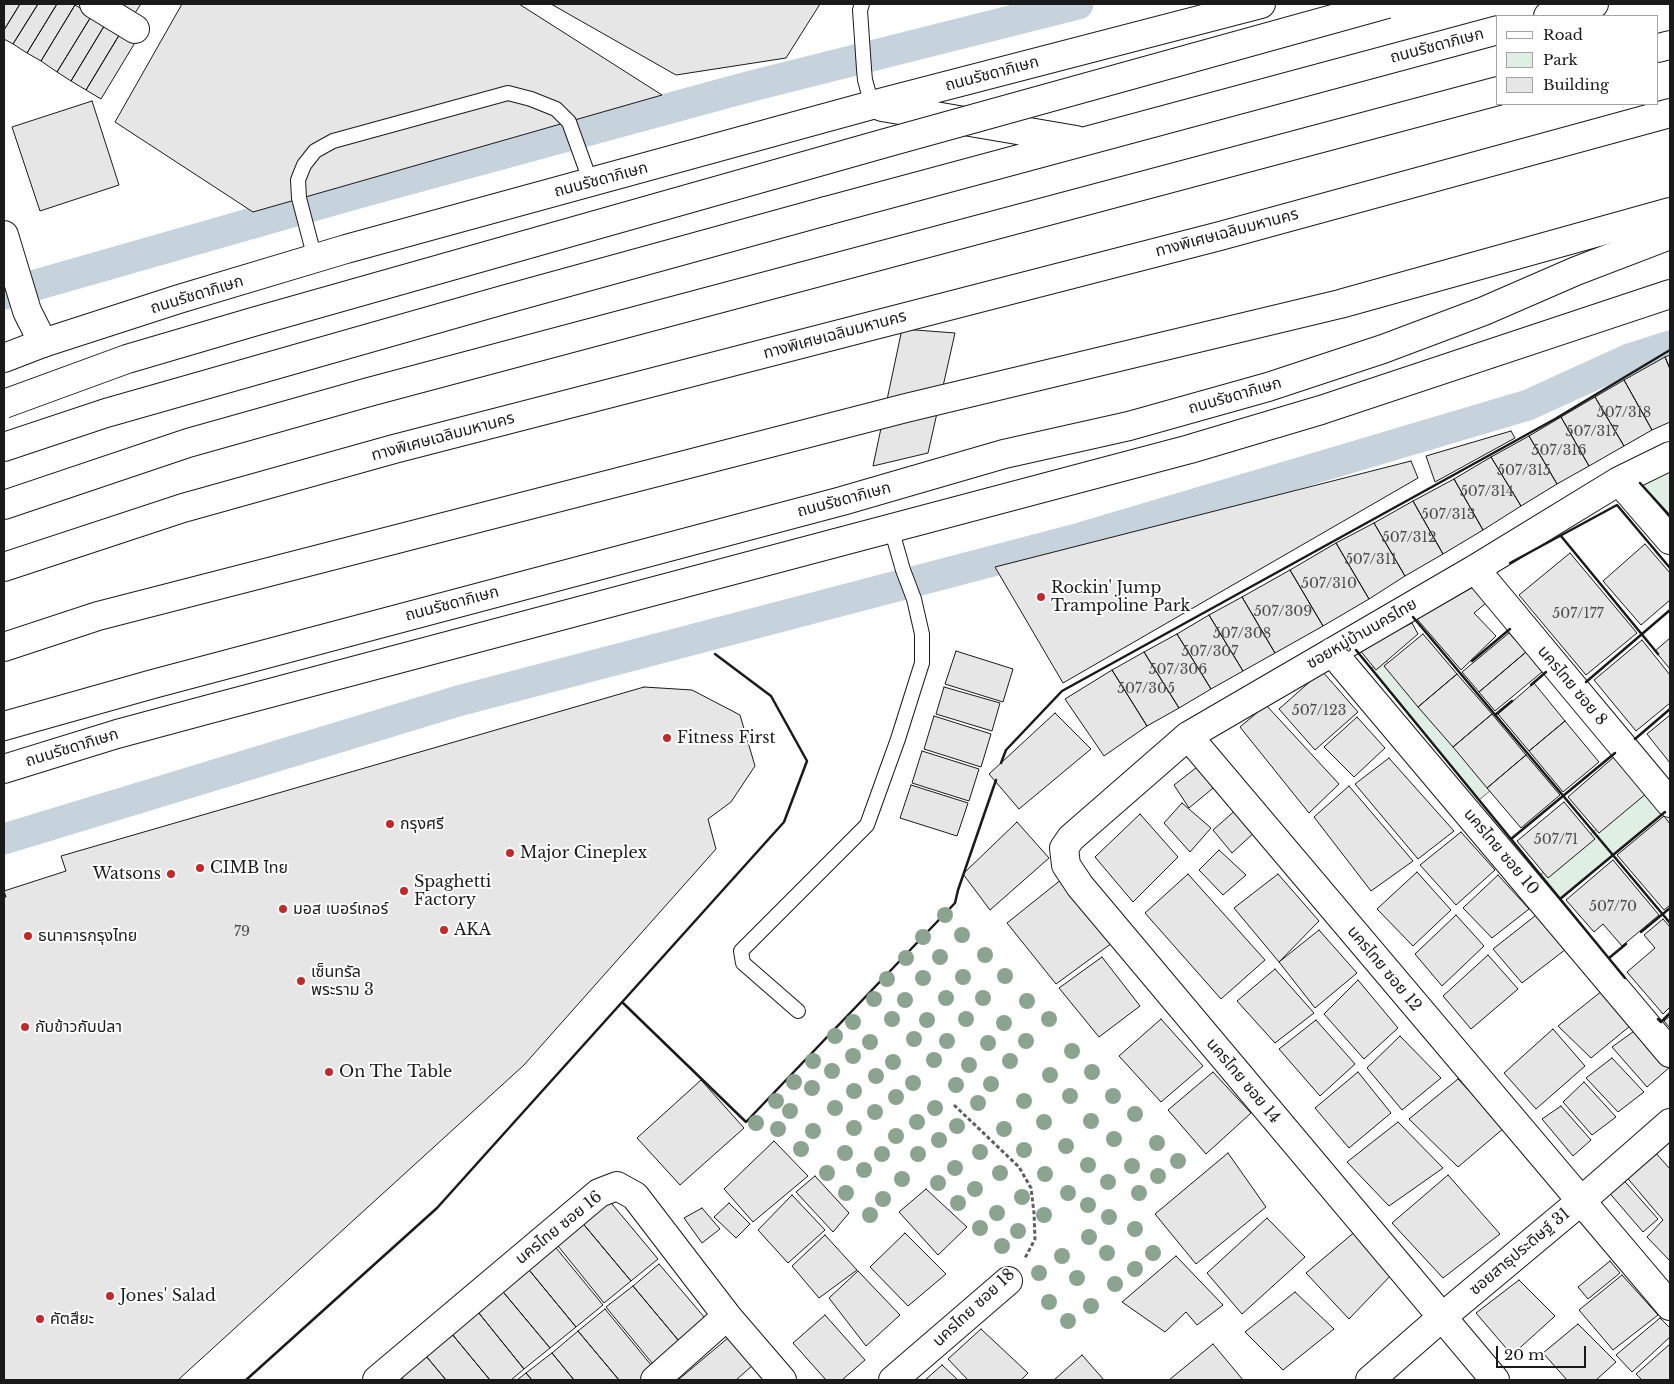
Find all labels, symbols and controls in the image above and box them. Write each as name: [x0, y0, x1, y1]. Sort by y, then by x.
legend: [1496, 15, 1659, 105]
street label: ถนนรัชดาภิเษก: [1388, 24, 1486, 68]
text: Road: [1543, 25, 1583, 44]
text: Park: [1543, 50, 1578, 69]
street label: ถนนรัชดาภิเษก: [943, 52, 1041, 96]
text: Building: [1543, 75, 1609, 94]
street label: ถนนรัชดาภิเษก: [552, 158, 650, 202]
street label: ทางพิเศษเฉลิมมหานคร: [1153, 205, 1301, 261]
street label: ถนนรัชดาภิเษก: [148, 272, 246, 318]
street label: ทางพิเศษเฉลิมมหานคร: [761, 307, 909, 363]
street label: ถนนรัชดาภิเษก: [1186, 374, 1284, 418]
house number: 507/318: [1597, 405, 1651, 421]
street label: ทางพิเศษเฉลิมมหานคร: [369, 409, 517, 465]
house number: 507/317: [1565, 424, 1619, 440]
house number: 507/316: [1532, 443, 1586, 459]
house number: 507/315: [1497, 463, 1551, 479]
street label: ถนนรัชดาภิเษก: [795, 478, 893, 522]
house number: 507/314: [1460, 484, 1514, 500]
house number: 507/313: [1421, 507, 1475, 523]
house number: 507/312: [1382, 530, 1436, 546]
house number: 507/311: [1345, 552, 1397, 568]
house number: 507/310: [1301, 576, 1357, 592]
place label: Rockin' Jump Trampoline Park: [1051, 578, 1190, 616]
street label: ถนนรัชดาภิเษก: [403, 582, 501, 626]
marker: Rockin' Jump Trampoline Park: [1035, 591, 1047, 603]
street label: ซอยหมู่บ้านนครไทย: [1303, 595, 1421, 673]
house number: 507/309: [1254, 604, 1312, 620]
house number: 507/177: [1552, 606, 1604, 622]
house number: 507/308: [1213, 626, 1271, 642]
street label: นครไทย ซอย 8: [1533, 642, 1611, 730]
house number: 507/307: [1182, 644, 1238, 660]
house number: 507/306: [1149, 662, 1207, 678]
house number: 507/305: [1117, 681, 1175, 697]
house number: 507/123: [1292, 703, 1346, 719]
street label: ถนนรัชดาภิเษก: [23, 725, 121, 771]
place label: Fitness First: [677, 728, 776, 748]
marker: Fitness First: [661, 732, 673, 744]
street label: นครไทย ซอย 10: [1459, 805, 1543, 899]
place label: กรุงศรี: [400, 814, 444, 834]
marker: กรุงศรี: [384, 818, 396, 830]
house number: 507/71: [1534, 832, 1578, 848]
place label: Major Cineplex: [520, 843, 647, 863]
marker: Major Cineplex: [504, 847, 516, 859]
place label: CIMB ไทย: [210, 858, 288, 878]
marker: CIMB ไทย: [194, 862, 206, 874]
place label: Watsons: [93, 864, 161, 884]
marker: Watsons: [165, 868, 177, 880]
place label: Spaghetti Factory: [414, 872, 491, 910]
marker: Spaghetti Factory: [398, 885, 410, 897]
place label: มอส เบอร์เกอร์: [293, 899, 388, 919]
house number: 507/70: [1589, 899, 1637, 915]
marker: มอส เบอร์เกอร์: [277, 903, 289, 915]
place label: AKA: [454, 920, 491, 940]
street label: นครไทย ซอย 12: [1343, 922, 1425, 1016]
house number: 79: [234, 924, 250, 940]
marker: AKA: [438, 924, 450, 936]
place label: ธนาคารกรุงไทย: [38, 926, 137, 946]
marker: ธนาคารกรุงไทย: [22, 930, 34, 942]
place label: เซ็นทรัล พระราม 3: [311, 962, 374, 1000]
marker: เซ็นทรัล พระราม 3: [295, 975, 307, 987]
place label: กับข้าวกับปลา: [35, 1017, 122, 1037]
marker: กับข้าวกับปลา: [19, 1021, 31, 1033]
street label: นครไทย ซอย 14: [1202, 1035, 1284, 1127]
place label: On The Table: [339, 1062, 452, 1082]
marker: On The Table: [323, 1066, 335, 1078]
street label: นครไทย ซอย 16: [512, 1187, 606, 1269]
street label: ซอยสาธุประดิษฐ์ 31: [1466, 1204, 1574, 1300]
street label: นครไทย ซอย 18: [929, 1265, 1019, 1351]
place label: Jones' Salad: [120, 1286, 216, 1306]
marker: Jones' Salad: [104, 1290, 116, 1302]
place label: คัตสึยะ: [50, 1309, 94, 1329]
marker: คัตสึยะ: [34, 1313, 46, 1325]
scale bar: [1499, 1336, 1589, 1368]
text: 20 m: [1504, 1345, 1544, 1364]

